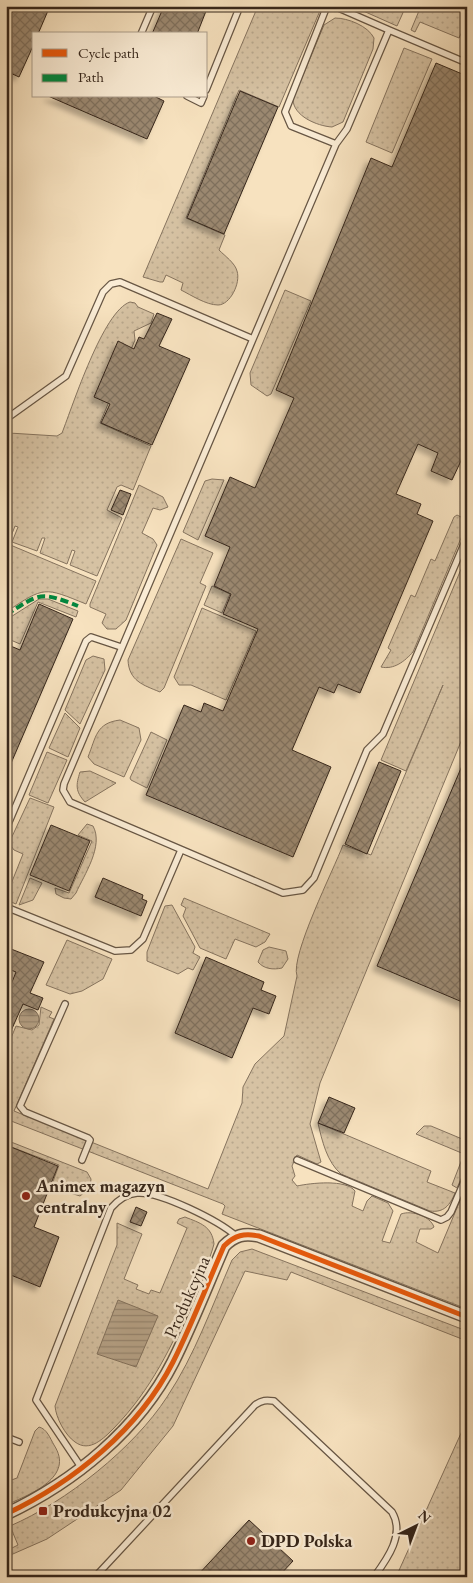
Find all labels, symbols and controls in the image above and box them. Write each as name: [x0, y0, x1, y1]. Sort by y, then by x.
legend: [32, 32, 208, 98]
text: Cycle path: [78, 43, 140, 62]
text: Path: [78, 67, 104, 86]
place label: Animex magazyn centralny: [35, 1174, 165, 1218]
marker: Animex magazyn centralny: [20, 1190, 32, 1202]
street label: Produkcyjna: [158, 1251, 215, 1341]
place label: Produkcyjna 02: [53, 1499, 172, 1522]
north arrow: [390, 1500, 440, 1550]
marker: Produkcyjna 02: [37, 1505, 49, 1517]
text: N: [414, 1506, 435, 1527]
place label: DPD Polska: [261, 1529, 352, 1552]
marker: DPD Polska: [245, 1535, 257, 1547]

